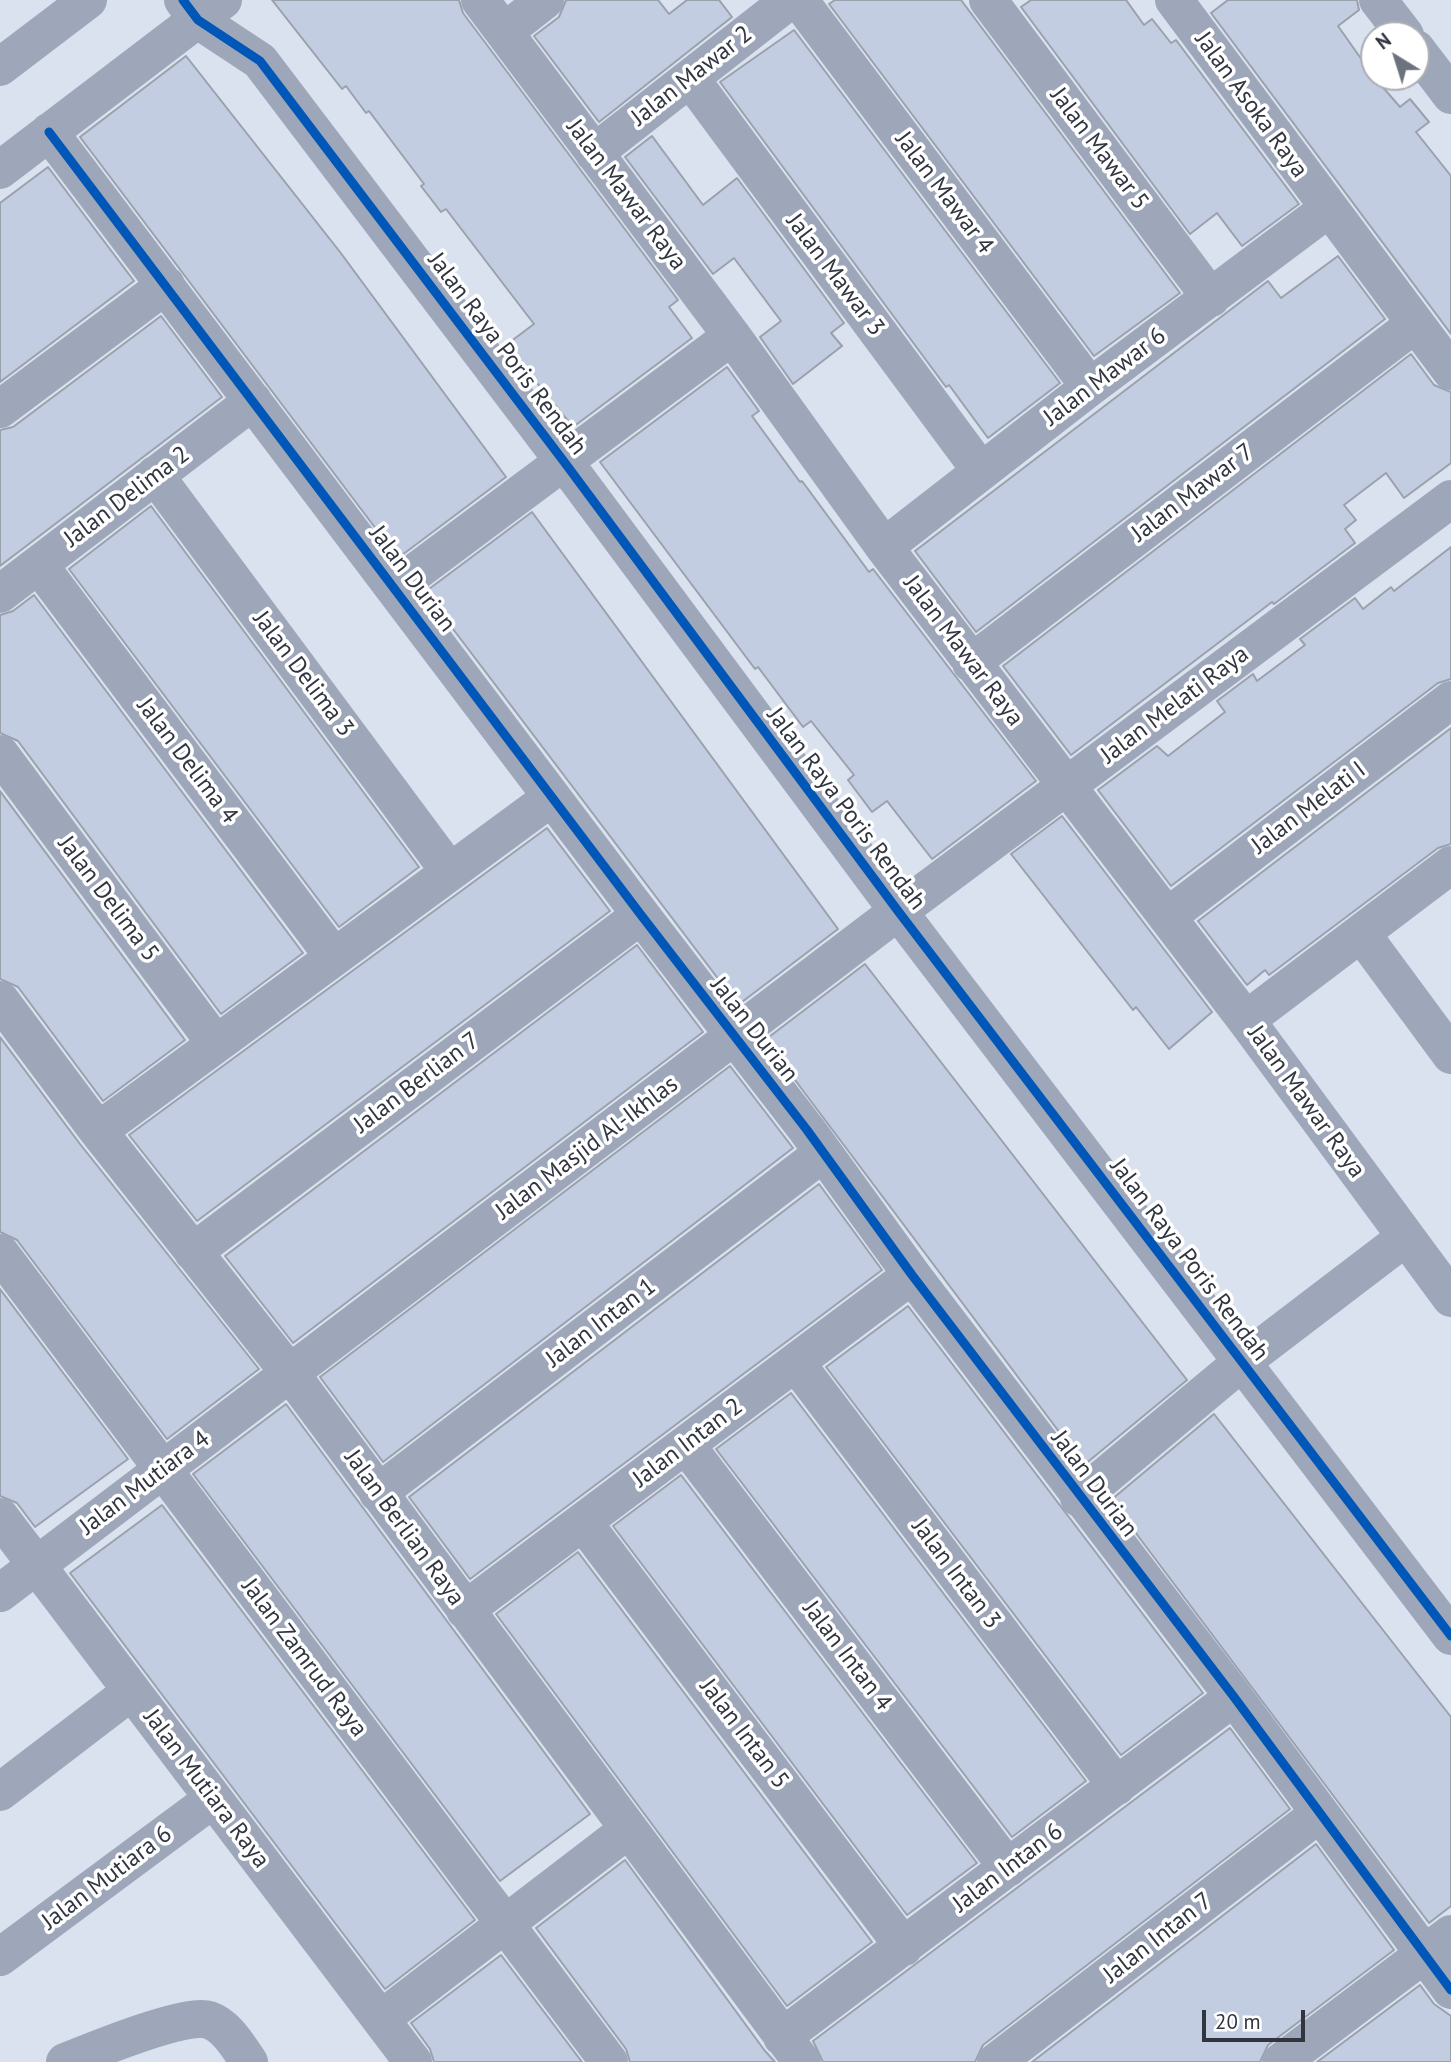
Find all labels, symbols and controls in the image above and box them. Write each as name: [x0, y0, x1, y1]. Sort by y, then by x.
street label: Jalan Mawar 2: [626, 20, 758, 132]
north arrow: [1360, 21, 1430, 91]
street label: Jalan Asoka Raya: [1188, 26, 1314, 184]
text: N: [1371, 28, 1396, 54]
street label: Jalan Mawar 5: [1044, 82, 1154, 216]
street label: Jalan Mawar Raya: [560, 114, 692, 276]
street label: Jalan Mawar 4: [889, 126, 999, 260]
street label: Jalan Mawar 3: [780, 208, 890, 342]
street label: Jalan Raya Poris Rendah: [422, 247, 592, 461]
street label: Jalan Mawar 6: [1038, 322, 1172, 432]
street label: Jalan Mawar 7: [1126, 438, 1260, 548]
street label: Jalan Delima 2: [59, 441, 195, 553]
street label: Jalan Durian: [363, 520, 461, 638]
street label: Jalan Mawar Raya: [897, 570, 1029, 732]
street label: Jalan Delima 3: [247, 606, 359, 742]
street label: Jalan Melati Raya: [1095, 640, 1255, 770]
street label: Jalan Delima 4: [131, 693, 243, 829]
street label: Jalan Raya Poris Rendah: [761, 702, 931, 916]
street label: Jalan Melati I: [1246, 756, 1372, 860]
street label: Jalan Delima 5: [52, 831, 164, 967]
street label: Jalan Durian: [704, 972, 804, 1088]
street label: Jalan Mawar Raya: [1241, 1020, 1371, 1184]
street label: Jalan Berlian 7: [349, 1026, 485, 1140]
street label: Jalan Masjid Al-Ikhlas: [490, 1070, 684, 1226]
street label: Jalan Raya Poris Rendah: [1104, 1153, 1274, 1367]
street label: Jalan Intan 1: [540, 1272, 662, 1374]
street label: Jalan Intan 2: [627, 1392, 749, 1494]
street label: Jalan Mutiara 4: [74, 1425, 216, 1541]
street label: Jalan Durian: [1045, 1425, 1143, 1543]
street label: Jalan Berlian Raya: [338, 1444, 470, 1612]
street label: Jalan Intan 3: [905, 1513, 1007, 1635]
street label: Jalan Zamrud Raya: [235, 1573, 373, 1743]
street label: Jalan Intan 4: [796, 1595, 898, 1717]
street label: Jalan Intan 5: [693, 1673, 795, 1795]
street label: Jalan Mutiara Raya: [137, 1704, 275, 1874]
street label: Jalan Intan 6: [947, 1817, 1069, 1919]
street label: Jalan Mutiara 6: [36, 1820, 178, 1936]
street label: Jalan Intan 7: [1098, 1887, 1218, 1989]
scale bar: [1206, 1996, 1309, 2040]
text: 20 m: [1215, 2008, 1261, 2035]

